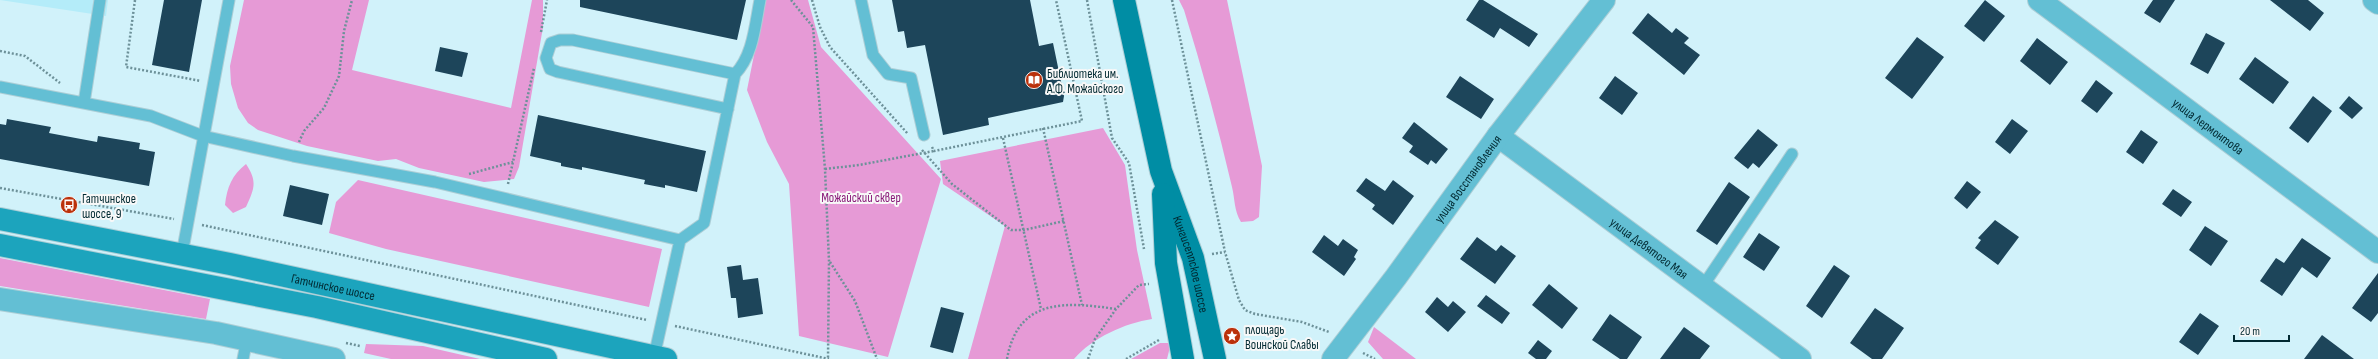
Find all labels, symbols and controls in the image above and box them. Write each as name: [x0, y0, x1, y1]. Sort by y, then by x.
place label: Библиотека им. А.Ф. Можайского: [1046, 66, 1123, 97]
library icon: Библиотека им. А.Ф. Можайского: [1024, 70, 1044, 90]
street label: улица Лермонтова: [2169, 95, 2247, 159]
street label: улица Восстановления: [1431, 132, 1505, 226]
park label: Можайский сквер: [821, 190, 901, 206]
place label: Гатчинское шоссе, 9: [82, 191, 136, 222]
bus stop icon: Гатчинское шоссе, 9: [59, 195, 79, 215]
street label: Кингисеппское шоссе: [1169, 213, 1212, 314]
street label: улица Девятого Мая: [1606, 214, 1691, 283]
street label: Гатчинское шоссе: [290, 271, 376, 304]
scale bar: [2234, 317, 2289, 343]
place label: площадь Воинской Славы: [1245, 322, 1319, 353]
text: 20 m: [2240, 324, 2260, 339]
place icon: площадь Воинской Славы: [1222, 326, 1242, 346]

